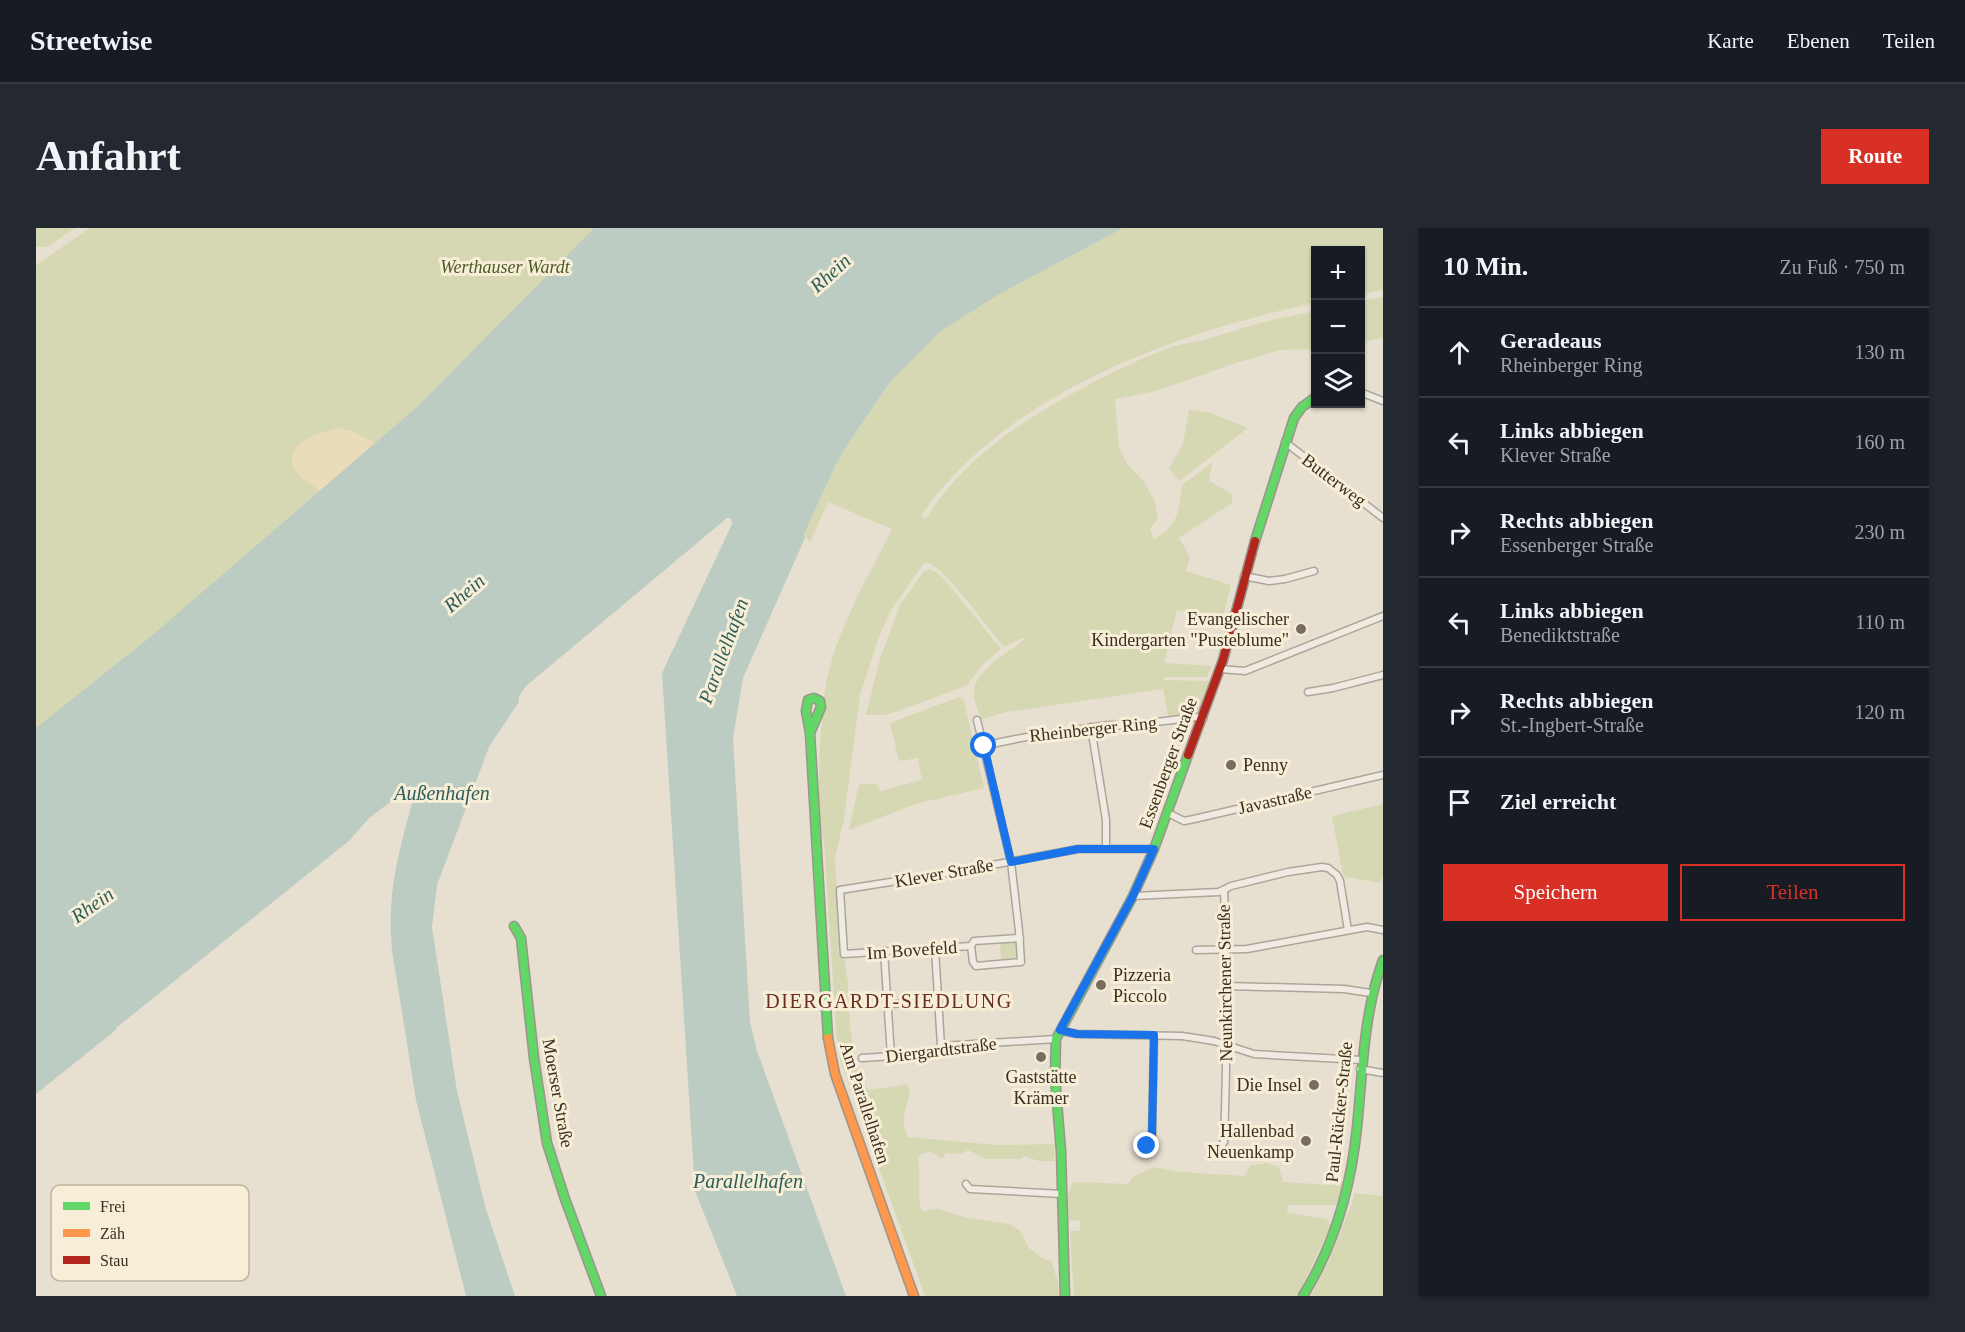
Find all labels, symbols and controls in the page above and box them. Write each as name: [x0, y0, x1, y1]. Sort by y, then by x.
text: Streetwise: [30, 25, 152, 56]
text: Karte: [1707, 29, 1754, 53]
text: Ebenen: [1787, 29, 1850, 53]
text: Teilen: [1883, 29, 1935, 53]
button: Route: [1821, 129, 1929, 184]
text: Anfahrt: [36, 133, 181, 179]
map controls: [1311, 246, 1365, 408]
button: +: [1311, 246, 1365, 300]
water label: Rhein: [805, 249, 855, 297]
text: 10 Min.: [1443, 252, 1528, 281]
text: Zu Fuß · 750 m: [1779, 256, 1905, 278]
park label: Werthauser Wardt: [440, 257, 571, 277]
button: −: [1311, 300, 1365, 354]
text: Geradeaus: [1500, 328, 1601, 353]
icon: ahead: [1443, 336, 1476, 369]
text: 130 m: [1854, 341, 1905, 363]
button: layers: [1311, 354, 1365, 408]
text: Rheinberger Ring: [1500, 354, 1642, 376]
text: Links abbiegen: [1500, 418, 1644, 443]
icon: left: [1443, 426, 1476, 459]
text: 160 m: [1854, 431, 1905, 453]
text: Klever Straße: [1500, 444, 1611, 466]
street label: Butterweg: [1298, 449, 1370, 511]
text: Rechts abbiegen: [1500, 508, 1653, 533]
icon: right: [1443, 516, 1476, 549]
text: 230 m: [1854, 521, 1905, 543]
text: Essenberger Straße: [1500, 534, 1653, 556]
water label: Rhein: [438, 569, 489, 617]
water label: Parallelhafen: [694, 596, 753, 708]
text: Links abbiegen: [1500, 598, 1644, 623]
icon: left: [1443, 606, 1476, 639]
place label: Evangelischer Kindergarten "Pusteblume": [1091, 609, 1289, 650]
text: 110 m: [1855, 611, 1905, 633]
marker: Evangelischer Kindergarten "Pusteblume": [1294, 622, 1308, 636]
text: Benediktstraße: [1500, 624, 1620, 646]
text: Rechts abbiegen: [1500, 688, 1653, 713]
street label: Essenberger Straße: [1135, 695, 1201, 831]
icon: right: [1443, 696, 1476, 729]
text: 120 m: [1854, 701, 1905, 723]
street label: Rheinberger Ring: [1028, 712, 1158, 746]
text: St.-Ingbert-Straße: [1500, 714, 1644, 736]
route start: [970, 732, 996, 758]
place label: Penny: [1243, 755, 1288, 775]
marker: Penny: [1224, 758, 1238, 772]
water label: Außenhafen: [392, 782, 490, 805]
street label: Javastraße: [1236, 782, 1314, 818]
icon: arrive: [1443, 786, 1476, 819]
text: Ziel erreicht: [1500, 789, 1616, 814]
street label: Klever Straße: [893, 855, 995, 891]
button: Speichern: [1443, 864, 1668, 921]
button: Teilen: [1680, 864, 1905, 921]
water label: Rhein: [66, 883, 117, 928]
street label: Neunkirchener Straße: [1214, 904, 1236, 1062]
street label: Im Bovefeld: [866, 937, 958, 963]
place label: Pizzeria Piccolo: [1113, 965, 1171, 1006]
marker: Pizzeria Piccolo: [1094, 978, 1108, 992]
district label: DIERGARDT-SIEDLUNG: [765, 990, 1013, 1012]
street label: Diergardtstraße: [884, 1033, 998, 1067]
street label: Moerser Straße: [539, 1037, 577, 1149]
street label: Am Parallelhafen: [836, 1040, 894, 1166]
street label: Paul-Rücker-Straße: [1322, 1041, 1356, 1183]
marker: Gaststätte Krämer: [1034, 1050, 1048, 1064]
place label: Gaststätte Krämer: [1006, 1067, 1076, 1108]
place label: Die Insel: [1237, 1075, 1302, 1095]
marker: Die Insel: [1307, 1078, 1321, 1092]
place label: Hallenbad Neuenkamp: [1207, 1121, 1294, 1162]
route end: [1133, 1132, 1159, 1158]
marker: Hallenbad Neuenkamp: [1299, 1134, 1313, 1148]
water label: Parallelhafen: [692, 1170, 803, 1193]
legend: [51, 1185, 249, 1281]
text: Frei: [100, 1198, 126, 1215]
text: Zäh: [100, 1225, 125, 1242]
text: Stau: [100, 1252, 128, 1269]

